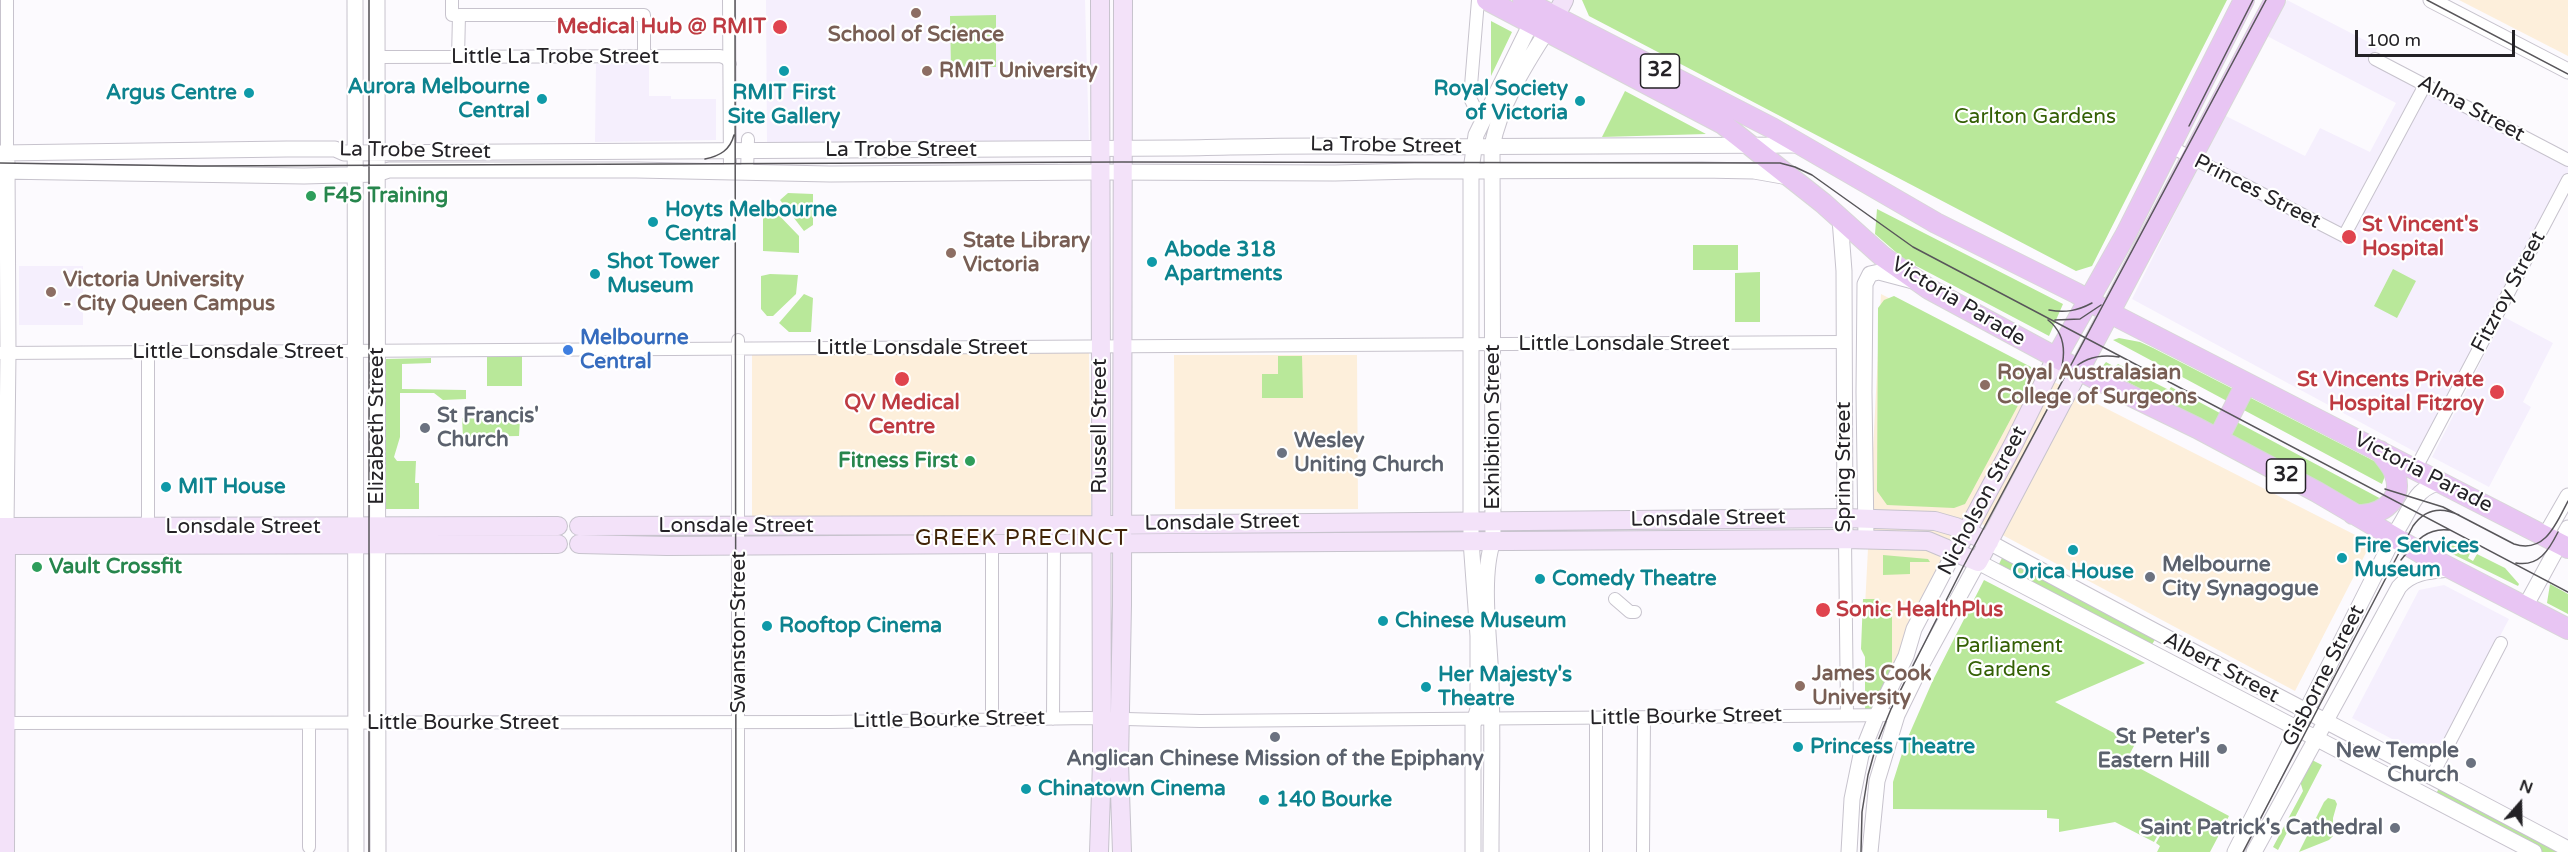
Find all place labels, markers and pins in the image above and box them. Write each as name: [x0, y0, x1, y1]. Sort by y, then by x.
marker: School of Science: [909, 6, 923, 20]
place label: Medical Hub @ RMIT: [557, 14, 766, 40]
marker: Medical Hub @ RMIT: [771, 18, 789, 36]
place label: School of Science: [828, 22, 1004, 48]
place label: RMIT University: [939, 58, 1097, 84]
marker: RMIT First Site Gallery: [777, 64, 791, 78]
marker: RMIT University: [920, 64, 934, 78]
place label: Aurora Melbourne Central: [347, 74, 530, 124]
place label: Royal Society of Victoria: [1434, 76, 1568, 126]
place label: Argus Centre: [106, 80, 237, 106]
place label: RMIT First Site Gallery: [728, 80, 840, 130]
marker: Argus Centre: [242, 86, 256, 100]
marker: Aurora Melbourne Central: [535, 92, 549, 106]
marker: Royal Society of Victoria: [1573, 94, 1587, 108]
place label: F45 Training: [323, 183, 448, 209]
marker: F45 Training: [304, 189, 318, 203]
place label: Hoyts Melbourne Central: [665, 197, 837, 247]
place label: St Vincent's Hospital: [2362, 212, 2479, 262]
marker: Hoyts Melbourne Central: [646, 215, 660, 229]
place label: State Library Victoria: [963, 228, 1090, 278]
marker: St Vincent's Hospital: [2340, 228, 2358, 246]
place label: Abode 318 Apartments: [1164, 237, 1282, 287]
marker: State Library Victoria: [944, 246, 958, 260]
place label: Shot Tower Museum: [607, 249, 719, 299]
marker: Abode 318 Apartments: [1145, 255, 1159, 269]
place label: Victoria University - City Queen Campus: [63, 267, 275, 317]
marker: Shot Tower Museum: [588, 267, 602, 281]
marker: Victoria University - City Queen Campus: [44, 285, 58, 299]
place label: Melbourne Central: [580, 325, 689, 375]
marker: Melbourne Central: [561, 343, 575, 357]
place label: Royal Australasian College of Surgeons: [1997, 360, 2197, 410]
place label: St Vincents Private Hospital Fitzroy: [2297, 367, 2484, 417]
marker: QV Medical Centre: [893, 370, 911, 388]
marker: Royal Australasian College of Surgeons: [1978, 378, 1992, 392]
marker: St Vincents Private Hospital Fitzroy: [2488, 383, 2506, 401]
place label: QV Medical Centre: [844, 390, 960, 440]
place label: St Francis' Church: [437, 403, 539, 453]
marker: St Francis' Church: [418, 421, 432, 435]
place label: Wesley Uniting Church: [1294, 428, 1444, 478]
marker: Wesley Uniting Church: [1275, 446, 1289, 460]
place label: Fitness First: [838, 448, 958, 474]
marker: Fitness First: [963, 454, 977, 468]
place label: MIT House: [178, 474, 286, 500]
marker: MIT House: [159, 480, 173, 494]
place label: Fire Services Museum: [2354, 533, 2479, 583]
marker: Orica House: [2066, 543, 2080, 557]
marker: Fire Services Museum: [2335, 551, 2349, 565]
place label: Melbourne City Synagogue: [2162, 552, 2319, 602]
place label: Vault Crossfit: [49, 554, 182, 580]
place label: Orica House: [2012, 559, 2134, 585]
marker: Vault Crossfit: [30, 560, 44, 574]
place label: Comedy Theatre: [1552, 566, 1717, 592]
marker: Melbourne City Synagogue: [2143, 570, 2157, 584]
marker: Comedy Theatre: [1533, 572, 1547, 586]
place label: Sonic HealthPlus: [1836, 597, 2003, 623]
marker: Sonic HealthPlus: [1814, 601, 1832, 619]
place label: Chinese Museum: [1395, 608, 1567, 634]
place label: Rooftop Cinema: [779, 613, 942, 639]
marker: Chinese Museum: [1376, 614, 1390, 628]
marker: Rooftop Cinema: [760, 619, 774, 633]
place label: James Cook University: [1812, 661, 1932, 711]
place label: Her Majesty's Theatre: [1438, 662, 1572, 712]
marker: James Cook University: [1793, 679, 1807, 693]
marker: Her Majesty's Theatre: [1419, 680, 1433, 694]
place label: St Peter's Eastern Hill: [2098, 724, 2210, 774]
marker: Anglican Chinese Mission of the Epiphany: [1268, 730, 1282, 744]
place label: Princess Theatre: [1810, 734, 1975, 760]
place label: New Temple Church: [2336, 738, 2459, 788]
marker: Princess Theatre: [1791, 740, 1805, 754]
marker: St Peter's Eastern Hill: [2215, 742, 2229, 756]
place label: Anglican Chinese Mission of the Epiphany: [1066, 746, 1484, 772]
marker: New Temple Church: [2464, 756, 2478, 770]
place label: Chinatown Cinema: [1038, 776, 1226, 802]
marker: Chinatown Cinema: [1019, 782, 1033, 796]
place label: 140 Bourke: [1276, 787, 1392, 813]
marker: 140 Bourke: [1257, 793, 1271, 807]
place label: Saint Patrick's Cathedral: [2141, 815, 2383, 841]
marker: Saint Patrick's Cathedral: [2388, 821, 2402, 835]

